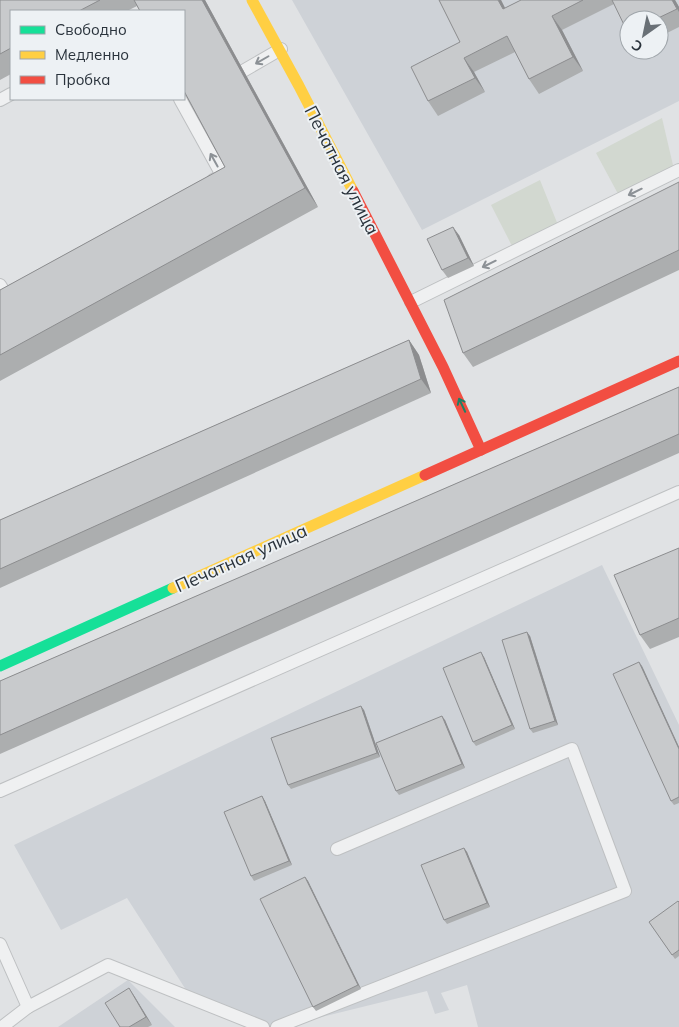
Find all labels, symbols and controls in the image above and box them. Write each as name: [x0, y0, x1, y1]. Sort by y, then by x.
legend: [10, 10, 185, 100]
north arrow: [619, 10, 669, 60]
text: Свободно: [55, 20, 127, 39]
text: С: [628, 36, 646, 56]
text: Медленно: [55, 45, 129, 64]
one-way arrow: [254, 55, 269, 65]
text: Пробка: [55, 70, 110, 89]
street label: Печатная улица: [300, 102, 384, 238]
one-way arrow: [209, 153, 219, 168]
one-way arrow: [628, 188, 643, 197]
one-way arrow: [482, 259, 497, 269]
one-way arrow: [457, 398, 466, 413]
street label: Печатная улица: [172, 519, 310, 597]

